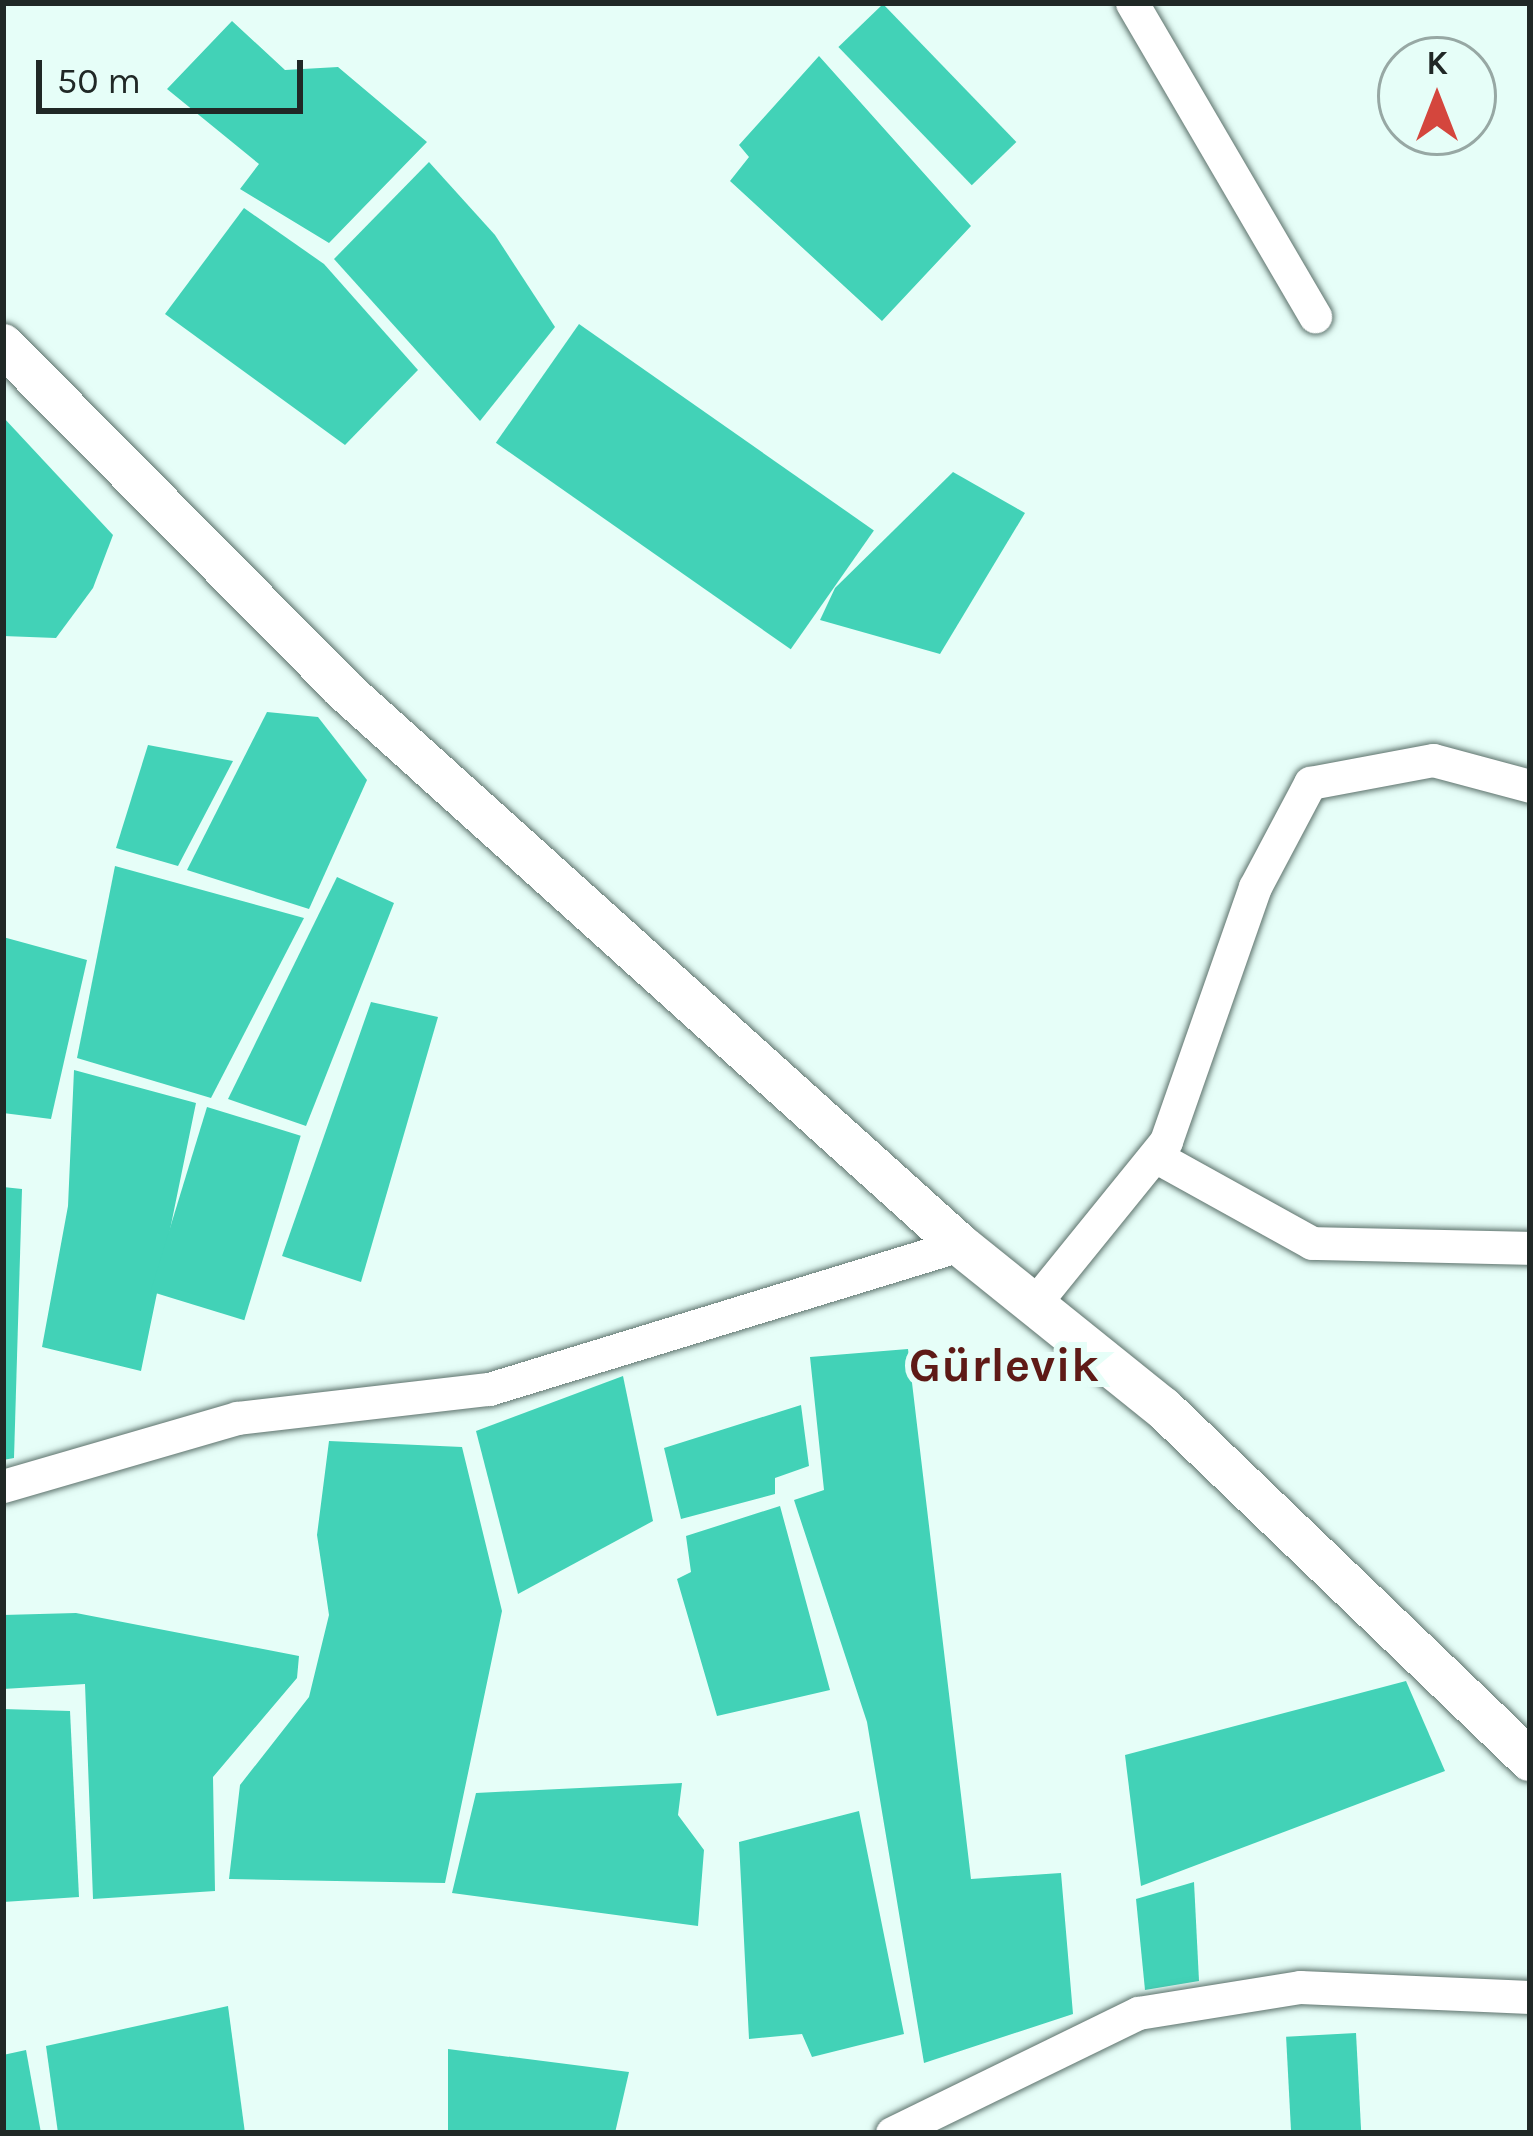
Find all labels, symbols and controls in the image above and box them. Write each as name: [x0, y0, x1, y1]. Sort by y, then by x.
scale bar: [42, 36, 309, 110]
north arrow: [1377, 36, 1497, 156]
text: K: [1426, 44, 1448, 82]
text: 50 m: [57, 60, 141, 102]
district label: Gürlevik: [909, 1337, 1099, 1395]

